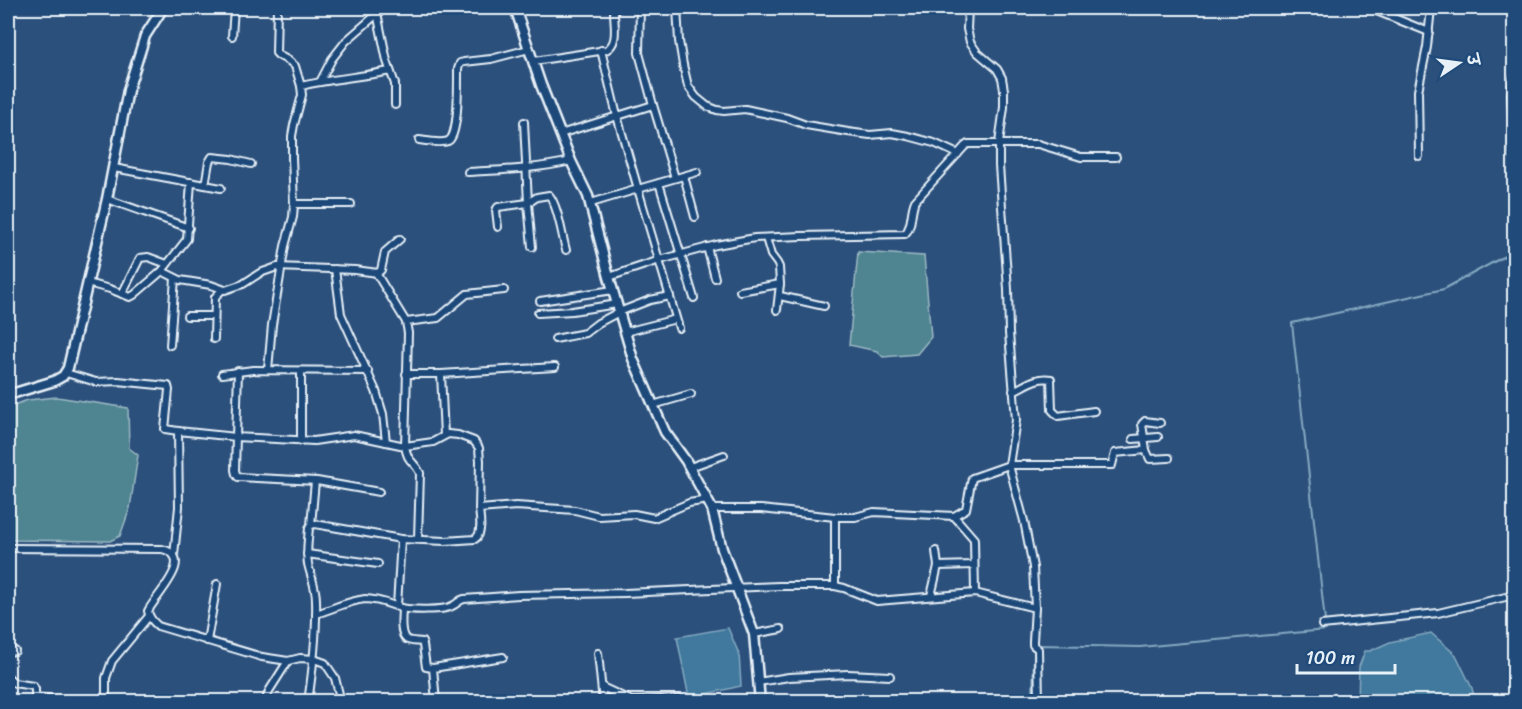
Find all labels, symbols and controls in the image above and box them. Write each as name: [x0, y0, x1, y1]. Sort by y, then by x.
north arrow: [1429, 33, 1489, 93]
text: उ: [1457, 49, 1489, 70]
scale bar: [1297, 637, 1394, 675]
text: 100 m: [1306, 642, 1355, 674]

